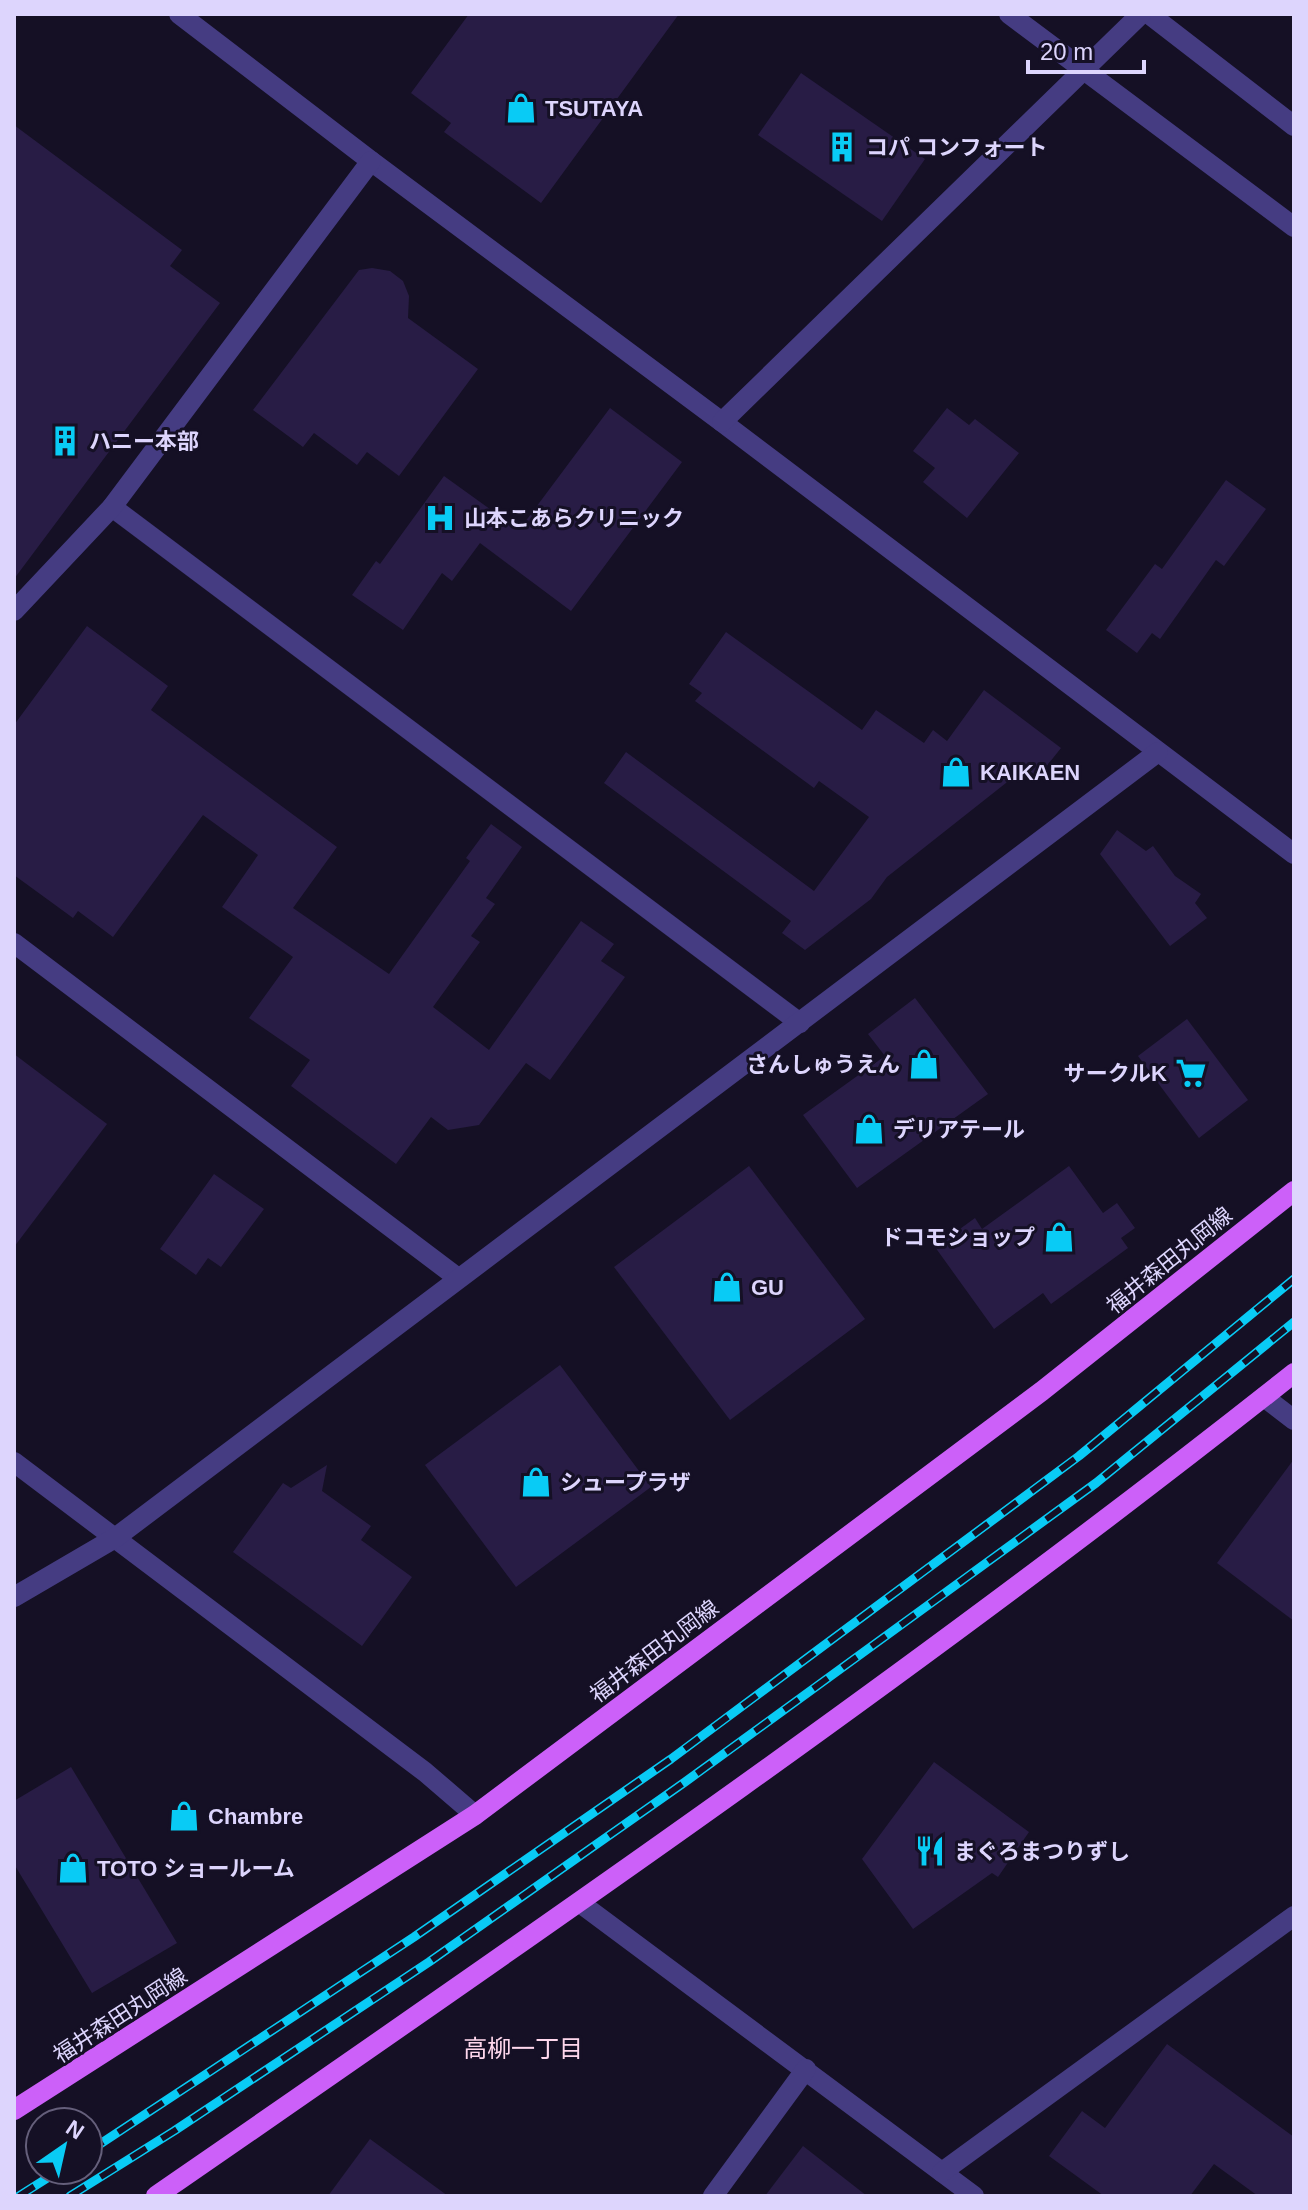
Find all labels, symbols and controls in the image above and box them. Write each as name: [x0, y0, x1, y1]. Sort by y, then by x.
scale bar: [1028, 24, 1144, 74]
text: 20 m: [1040, 38, 1093, 65]
shop icon: TSUTAYA: [504, 91, 538, 125]
place label: TSUTAYA: [545, 96, 643, 121]
building icon: コパ コンフォート: [825, 130, 859, 164]
place label: コパ コンフォート: [866, 135, 1047, 160]
building icon: ハニー本部: [48, 424, 82, 458]
place label: ハニー本部: [89, 429, 199, 454]
hospital icon: 山本こあらクリニック: [423, 501, 457, 535]
place label: 山本こあらクリニック: [464, 506, 684, 531]
shop icon: KAIKAEN: [939, 755, 973, 789]
place label: KAIKAEN: [980, 760, 1080, 785]
shop icon: さんしゅうえん: [907, 1047, 941, 1081]
place label: さんしゅうえん: [746, 1052, 900, 1077]
supermarket icon: サークルK: [1174, 1056, 1208, 1090]
place label: サークルK: [1064, 1061, 1167, 1086]
shop icon: デリアテール: [852, 1112, 886, 1146]
place label: デリアテール: [893, 1117, 1025, 1142]
street label: 福井森田丸岡線: [1102, 1202, 1237, 1319]
shop icon: ドコモショップ: [1042, 1220, 1076, 1254]
place label: ドコモショップ: [881, 1225, 1035, 1250]
shop icon: GU: [710, 1270, 744, 1304]
place label: GU: [751, 1275, 784, 1300]
shop icon: シュープラザ: [519, 1465, 553, 1499]
place label: シュープラザ: [560, 1470, 691, 1495]
street label: 福井森田丸岡線: [585, 1595, 723, 1708]
shop icon: Chambre: [167, 1799, 201, 1833]
place label: Chambre: [208, 1804, 303, 1829]
restaurant icon: まぐろまつりずし: [913, 1834, 947, 1868]
place label: まぐろまつりずし: [954, 1839, 1130, 1864]
shop icon: TOTO ショールーム: [56, 1851, 90, 1885]
place label: TOTO ショールーム: [97, 1856, 295, 1881]
street label: 福井森田丸岡線: [49, 1963, 192, 2068]
district label: 高柳一丁目: [463, 2035, 583, 2062]
north arrow: [24, 2106, 104, 2186]
text: N: [61, 2115, 88, 2145]

